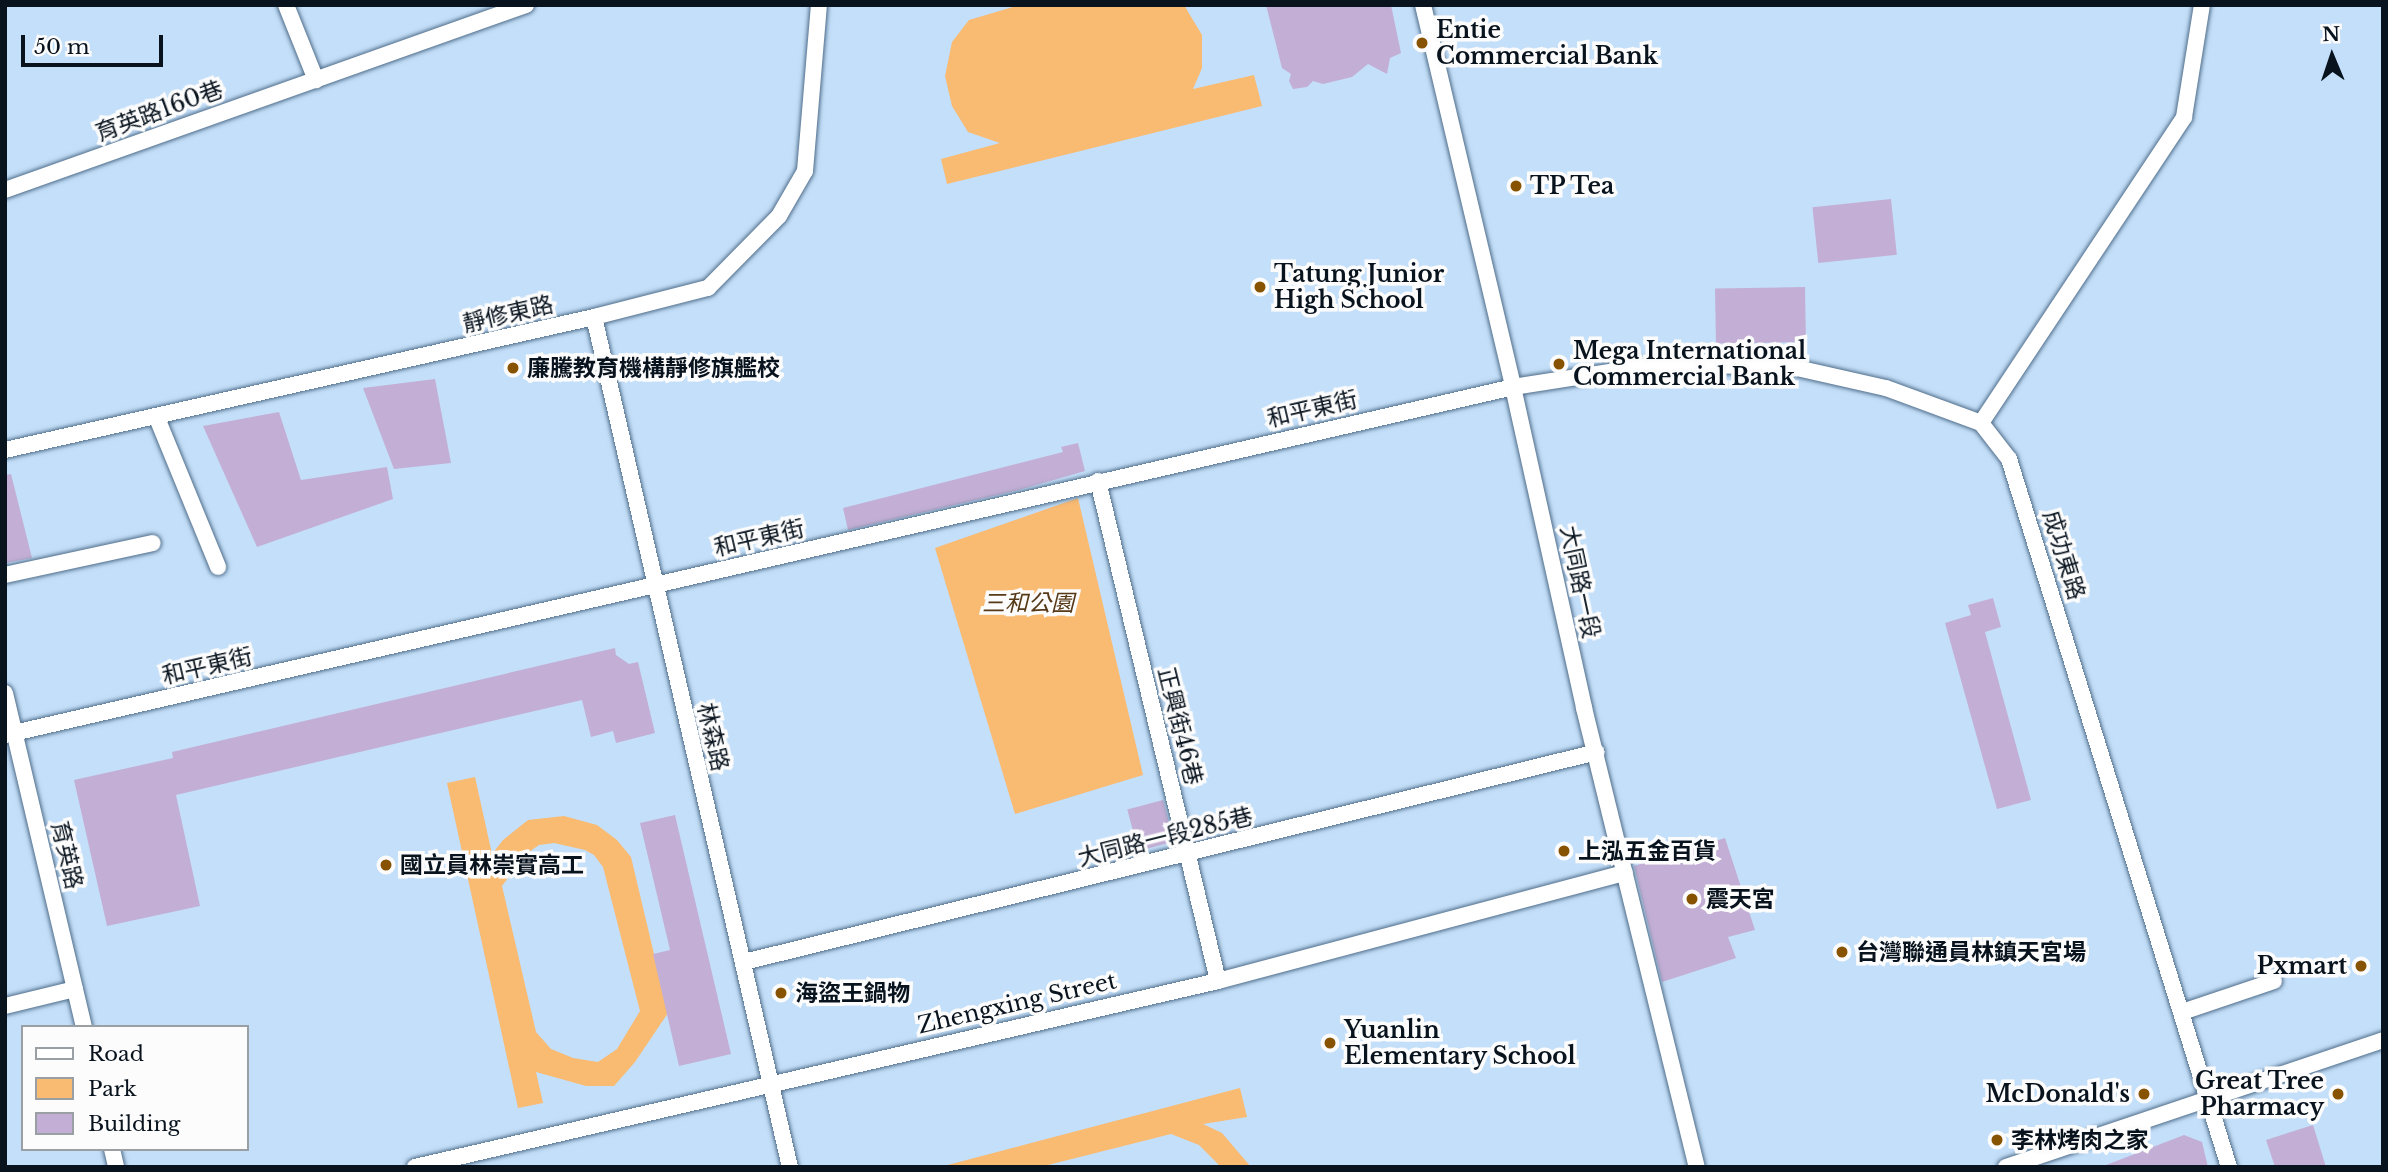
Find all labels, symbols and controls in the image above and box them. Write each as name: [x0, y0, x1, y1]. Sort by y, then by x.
place label: Entie Commercial Bank: [1436, 16, 1658, 70]
scale bar: [24, 21, 166, 65]
north arrow: [2297, 21, 2367, 91]
text: N: [2322, 23, 2341, 46]
text: 50 m: [34, 34, 89, 60]
marker: Entie Commercial Bank: [1414, 35, 1430, 51]
street label: 育英路160巷: [92, 75, 226, 147]
place label: TP Tea: [1530, 172, 1615, 200]
marker: TP Tea: [1508, 178, 1524, 194]
place label: Tatung Junior High School: [1274, 260, 1444, 314]
marker: Tatung Junior High School: [1252, 279, 1268, 295]
street label: 靜修東路: [460, 290, 556, 338]
place label: Mega International Commercial Bank: [1573, 337, 1806, 391]
place label: 廉騰教育機構靜修旗艦校: [527, 354, 780, 382]
marker: Mega International Commercial Bank: [1551, 356, 1567, 372]
marker: 廉騰教育機構靜修旗艦校: [505, 360, 521, 376]
street label: 和平東街: [1264, 385, 1360, 433]
street label: 成功東路: [2037, 507, 2091, 603]
street label: 和平東街: [711, 514, 807, 562]
street label: 大同路一段: [1555, 523, 1605, 641]
park label: 三和公園: [982, 589, 1074, 617]
street label: 和平東街: [159, 642, 255, 690]
street label: 正興街46巷: [1152, 664, 1208, 788]
street label: 林森路: [692, 700, 734, 774]
street label: 大同路一段285巷: [1075, 802, 1255, 872]
street label: 育英路: [46, 818, 88, 892]
place label: 上泓五金百貨: [1578, 837, 1716, 865]
marker: 上泓五金百貨: [1556, 843, 1572, 859]
place label: 國立員林崇實高工: [400, 851, 584, 879]
marker: 國立員林崇實高工: [378, 857, 394, 873]
place label: 震天宮: [1706, 885, 1775, 913]
marker: 震天宮: [1684, 891, 1700, 907]
place label: 台灣聯通員林鎮天宮場: [1856, 938, 2086, 966]
marker: 台灣聯通員林鎮天宮場: [1834, 944, 1850, 960]
place label: Pxmart: [2257, 952, 2347, 980]
marker: Pxmart: [2353, 958, 2369, 974]
street label: Zhengxing Street: [915, 967, 1119, 1039]
place label: 海盜王鍋物: [795, 979, 910, 1007]
marker: 海盜王鍋物: [773, 985, 789, 1001]
place label: Yuanlin Elementary School: [1344, 1016, 1576, 1070]
legend: [21, 1025, 248, 1151]
marker: Yuanlin Elementary School: [1322, 1035, 1338, 1051]
text: Road: [88, 1041, 144, 1067]
place label: Great Tree Pharmacy: [2194, 1067, 2324, 1121]
text: Park: [88, 1076, 137, 1102]
place label: McDonald's: [1986, 1080, 2130, 1108]
marker: McDonald's: [2136, 1086, 2152, 1102]
marker: Great Tree Pharmacy: [2330, 1086, 2346, 1102]
text: Building: [88, 1111, 180, 1137]
place label: 李林烤肉之家: [2011, 1126, 2149, 1154]
marker: 李林烤肉之家: [1989, 1132, 2005, 1148]

